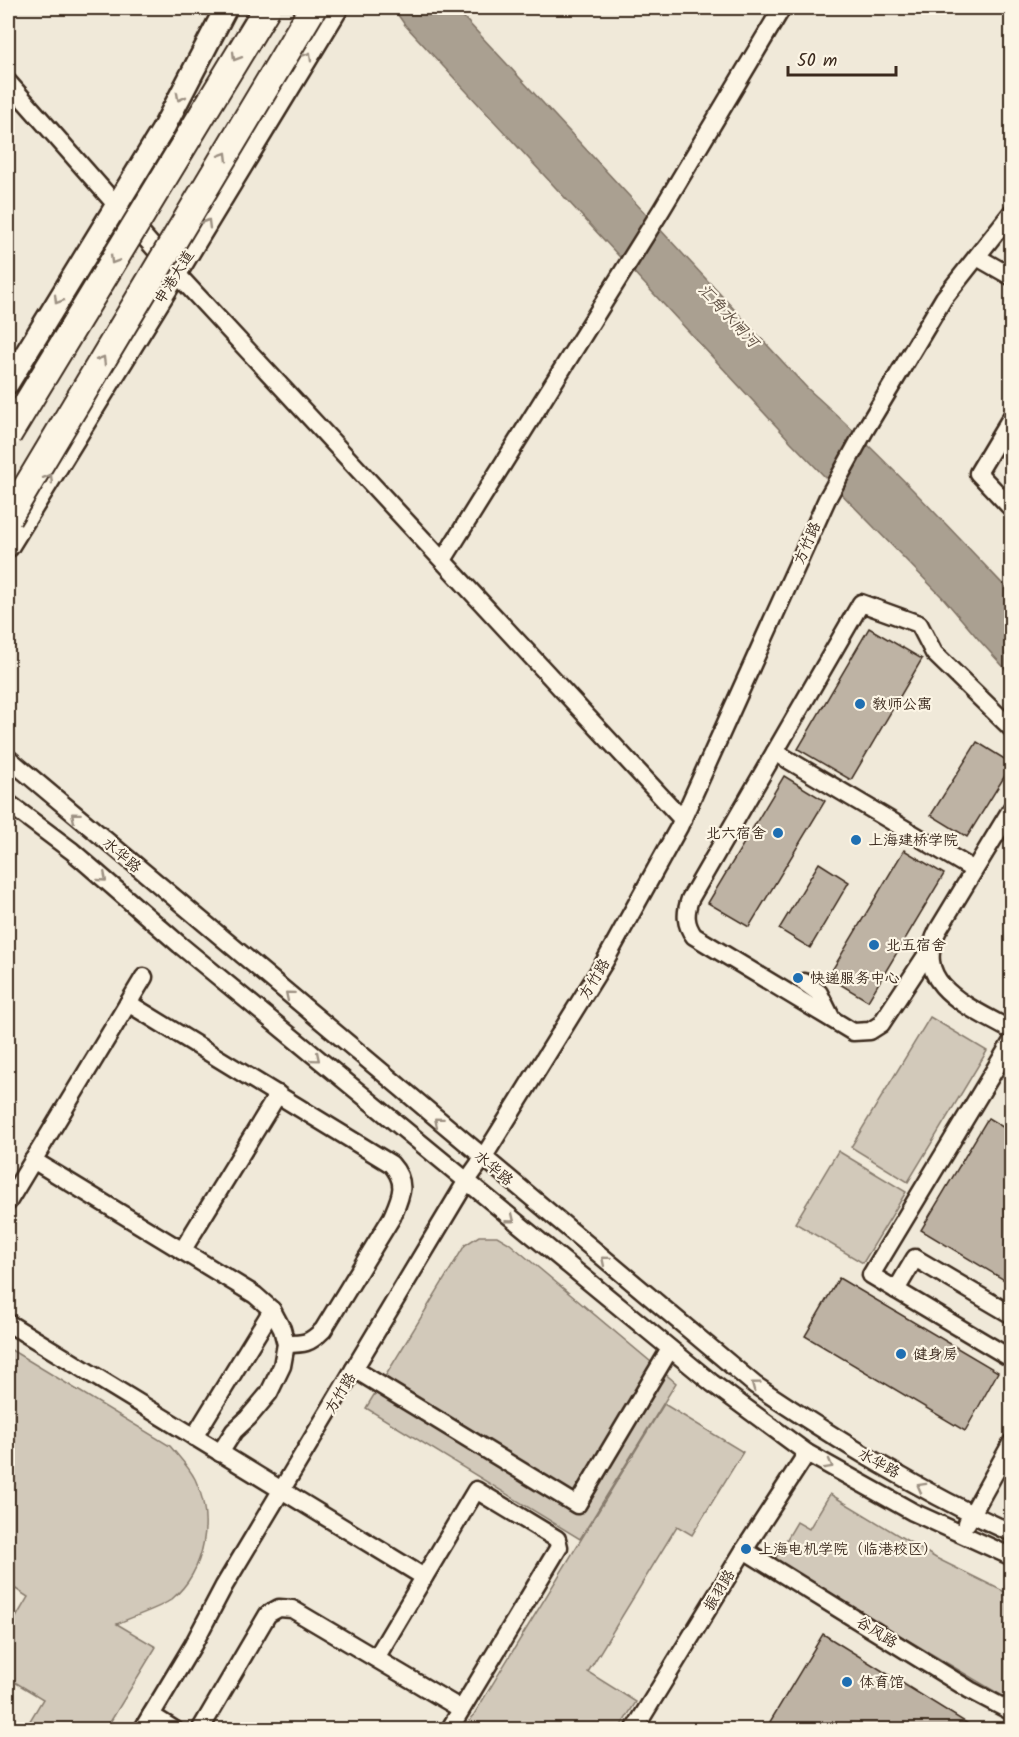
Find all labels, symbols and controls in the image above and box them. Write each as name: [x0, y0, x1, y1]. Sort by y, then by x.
scale bar: [788, 39, 896, 77]
text: 50 m: [797, 47, 837, 76]
one-way arrow: [232, 51, 244, 61]
one-way arrow: [301, 52, 312, 62]
one-way arrow: [176, 90, 187, 101]
one-way arrow: [216, 152, 228, 162]
one-way arrow: [200, 219, 212, 229]
street label: 申港大道: [149, 246, 201, 309]
one-way arrow: [109, 254, 121, 264]
water label: 汇角水闸河: [691, 278, 766, 356]
one-way arrow: [54, 294, 66, 304]
one-way arrow: [95, 356, 107, 366]
one-way arrow: [42, 474, 54, 484]
street label: 方竹路: [788, 518, 828, 569]
place label: 教师公寓: [872, 693, 932, 717]
marker: 教师公寓: [853, 697, 867, 711]
one-way arrow: [71, 812, 82, 823]
place label: 北六宿舍: [706, 822, 766, 846]
marker: 北六宿舍: [771, 826, 785, 840]
place label: 上海建桥学院: [868, 829, 958, 853]
street label: 水华路: [96, 832, 146, 879]
marker: 上海建桥学院: [849, 833, 863, 847]
one-way arrow: [96, 871, 107, 882]
place label: 北五宿舍: [886, 934, 946, 958]
marker: 北五宿舍: [867, 938, 881, 952]
street label: 方竹路: [573, 954, 617, 1005]
place label: 快递服务中心: [810, 967, 900, 991]
marker: 快递服务中心: [791, 971, 805, 985]
one-way arrow: [285, 992, 296, 1003]
one-way arrow: [309, 1051, 320, 1062]
one-way arrow: [434, 1117, 445, 1128]
street label: 水华路: [468, 1145, 518, 1192]
one-way arrow: [504, 1212, 515, 1223]
one-way arrow: [601, 1257, 612, 1268]
place label: 健身房: [913, 1343, 958, 1367]
marker: 健身房: [894, 1347, 908, 1361]
street label: 方竹路: [319, 1368, 363, 1419]
one-way arrow: [751, 1381, 762, 1392]
street label: 水华路: [853, 1442, 904, 1485]
one-way arrow: [822, 1458, 833, 1469]
one-way arrow: [917, 1483, 927, 1494]
place label: 上海电机学院（临港校区）: [758, 1538, 938, 1562]
marker: 上海电机学院（临港校区）: [739, 1542, 753, 1556]
street label: 振羽路: [698, 1565, 742, 1616]
street label: 谷风路: [851, 1611, 902, 1655]
place label: 体育馆: [859, 1671, 904, 1695]
marker: 体育馆: [840, 1675, 854, 1689]

